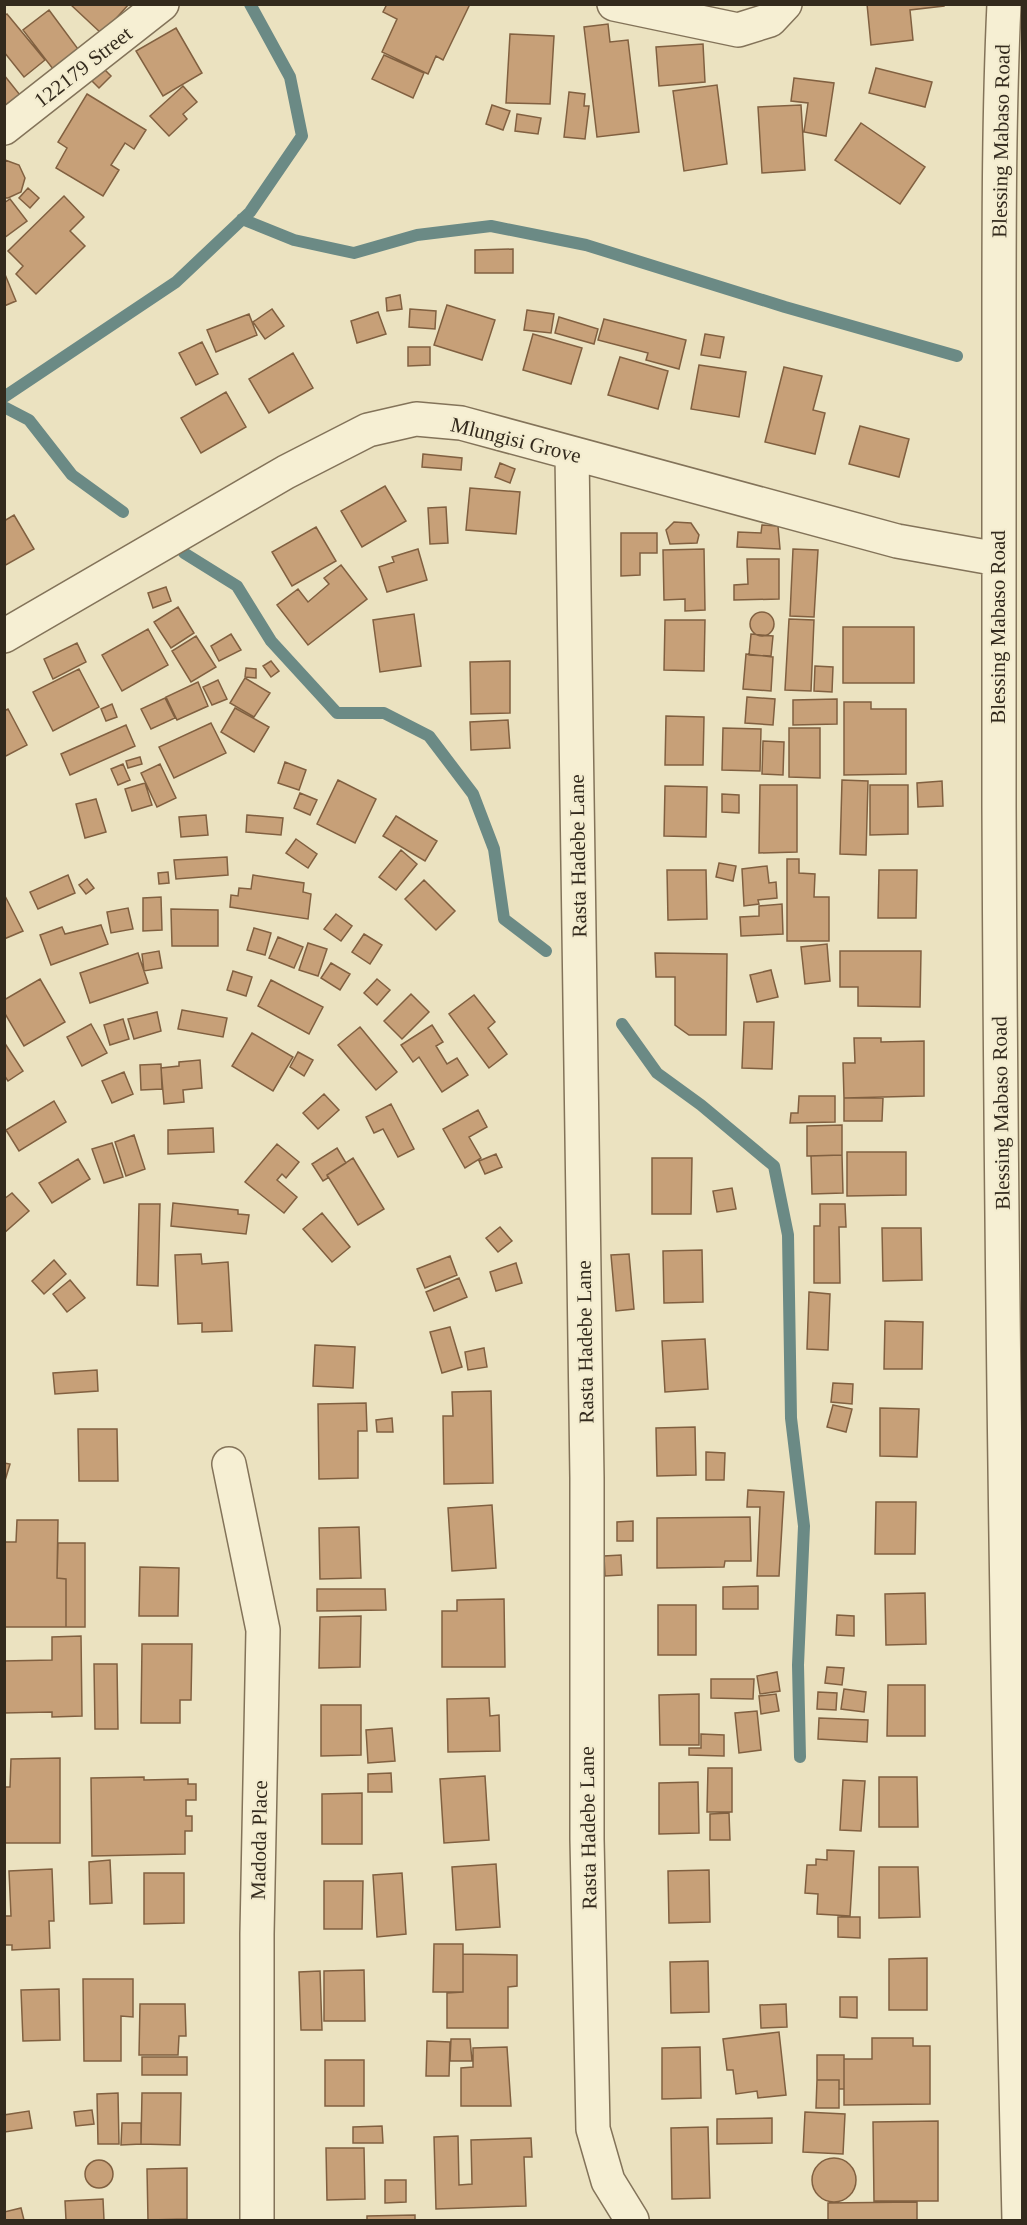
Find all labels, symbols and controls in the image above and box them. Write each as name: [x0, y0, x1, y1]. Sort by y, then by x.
street label: 122179 Street: [29, 21, 137, 113]
street label: Blessing Mabaso Road: [987, 43, 1015, 238]
street label: Mlungisi Grove: [448, 412, 584, 468]
street label: Blessing Mabaso Road: [986, 530, 1010, 724]
street label: Rasta Hadebe Lane: [565, 774, 591, 938]
street label: Blessing Mabaso Road: [987, 1015, 1015, 1210]
street label: Rasta Hadebe Lane: [572, 1260, 598, 1424]
street label: Rasta Hadebe Lane: [575, 1746, 601, 1910]
street label: Madoda Place: [246, 1780, 272, 1900]

